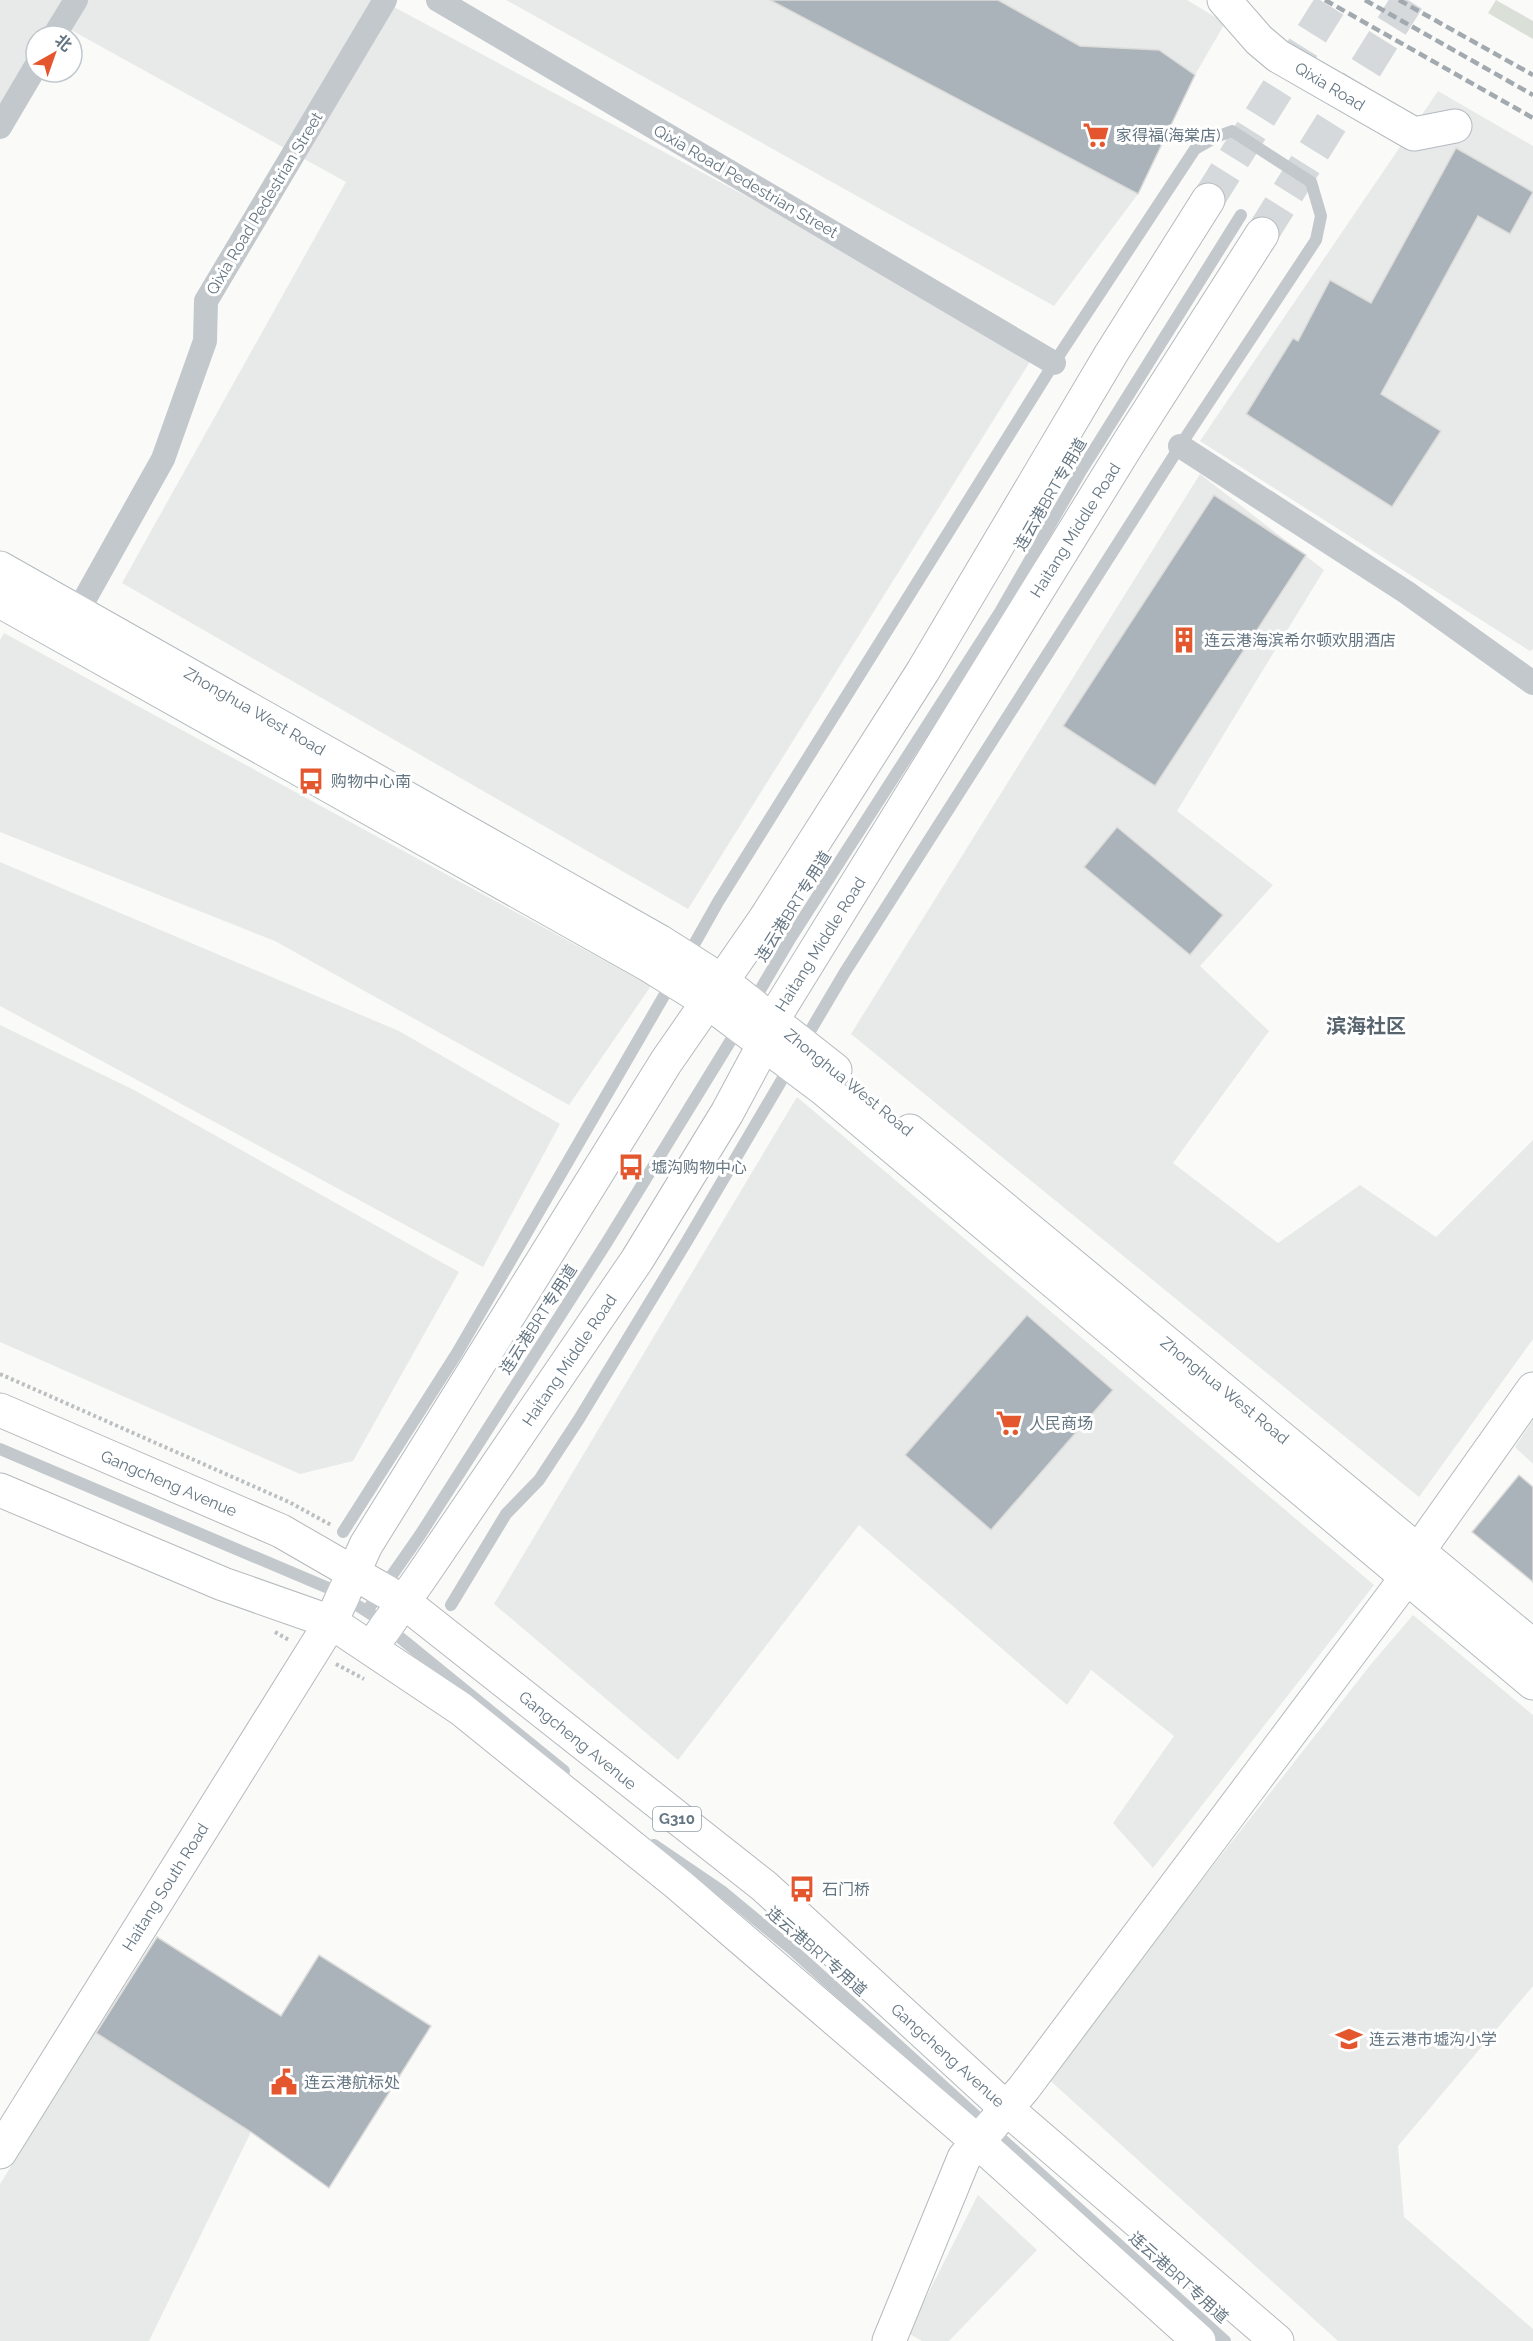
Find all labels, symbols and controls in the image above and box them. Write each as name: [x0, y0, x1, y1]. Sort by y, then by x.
north arrow: [24, 24, 84, 84]
text: 北: [51, 30, 76, 55]
street label: Qixia Road: [1291, 58, 1368, 115]
street label: Qixia Road Pedestrian Street: [202, 108, 327, 298]
supermarket icon: 家得福(海棠店): [1081, 120, 1111, 150]
street label: Qixia Road Pedestrian Street: [650, 121, 842, 242]
place label: 家得福(海棠店): [1116, 126, 1221, 145]
street label: 连云港BRT专用道: [1011, 435, 1090, 554]
street label: Haitang Middle Road: [1026, 459, 1125, 601]
building icon: 连云港海滨希尔顿欢朋酒店: [1169, 625, 1199, 655]
place label: 连云港海滨希尔顿欢朋酒店: [1204, 631, 1396, 650]
street label: Zhonghua West Road: [181, 663, 329, 760]
bus stop icon: 购物中心南: [296, 766, 326, 796]
place label: 购物中心南: [331, 772, 411, 791]
street label: 连云港BRT专用道: [752, 847, 835, 965]
street label: Haitang Middle Road: [771, 873, 870, 1015]
district label: 滨海社区: [1326, 1014, 1406, 1038]
street label: Zhonghua West Road: [781, 1025, 917, 1140]
bus stop icon: 墟沟购物中心: [616, 1152, 646, 1182]
place label: 墟沟购物中心: [651, 1158, 747, 1177]
street label: 连云港BRT专用道: [496, 1261, 581, 1378]
street label: Haitang Middle Road: [518, 1291, 621, 1430]
street label: Zhonghua West Road: [1157, 1333, 1293, 1448]
supermarket icon: 人民商场: [994, 1408, 1024, 1438]
place label: 人民商场: [1029, 1414, 1093, 1433]
street label: Gangcheng Avenue: [98, 1446, 240, 1521]
street label: Gangcheng Avenue: [515, 1687, 640, 1794]
road number: G310: [653, 1807, 701, 1831]
street label: Haitang South Road: [118, 1820, 213, 1955]
bus stop icon: 石门桥: [787, 1874, 817, 1904]
place label: 石门桥: [822, 1880, 870, 1899]
street label: 连云港BRT专用道: [763, 1903, 871, 2000]
street label: Gangcheng Avenue: [887, 2000, 1008, 2111]
school or university icon: 连云港市墟沟小学: [1334, 2024, 1364, 2054]
place label: 连云港市墟沟小学: [1369, 2030, 1497, 2049]
public building icon: 连云港航标处: [269, 2067, 299, 2097]
place label: 连云港航标处: [304, 2073, 400, 2092]
street label: 连云港BRT专用道: [1125, 2228, 1232, 2327]

